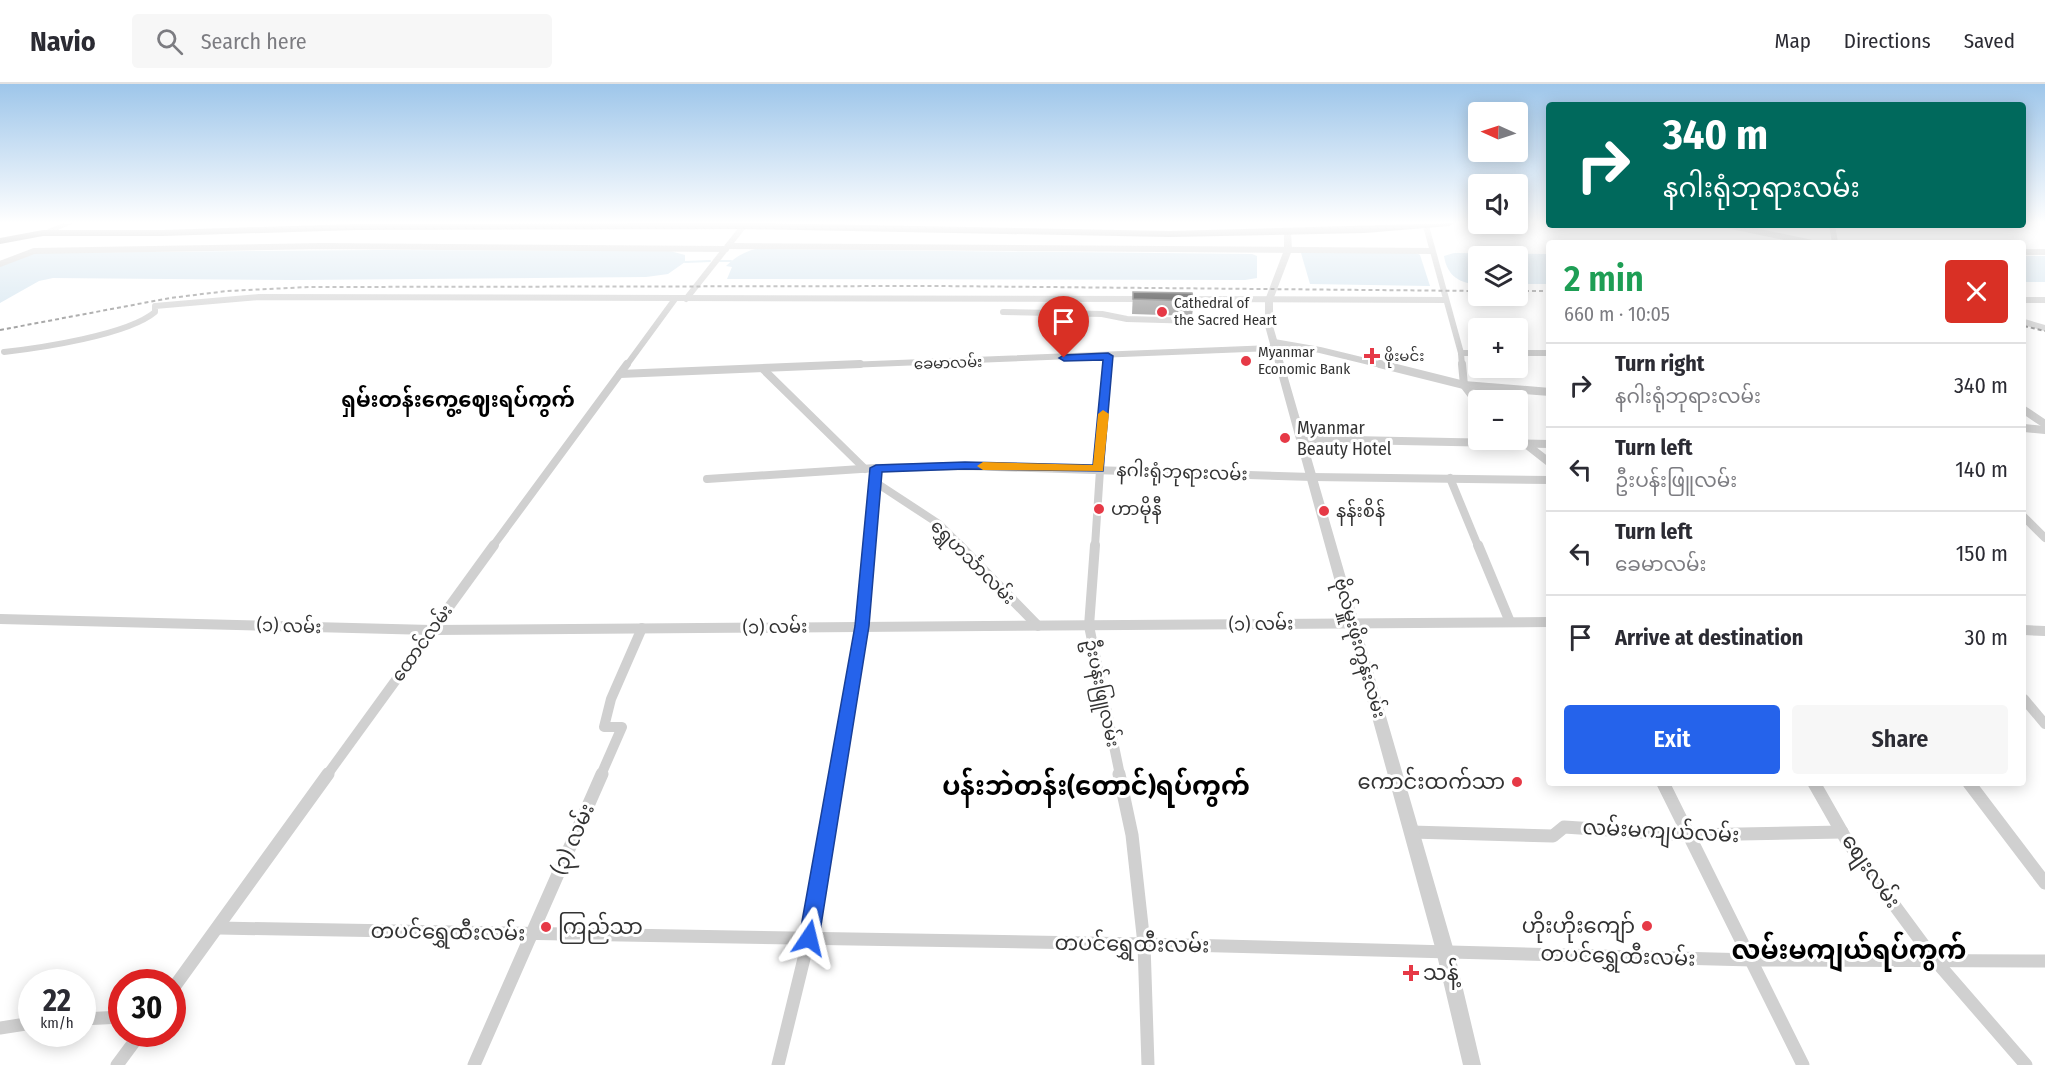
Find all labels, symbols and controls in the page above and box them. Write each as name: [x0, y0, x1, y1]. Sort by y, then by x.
search box: [132, 14, 552, 68]
text: Navio: [30, 25, 96, 58]
icon: search: [153, 25, 186, 58]
text: Search here: [201, 28, 307, 55]
text: Map: [1774, 28, 1811, 54]
text: Directions: [1844, 28, 1931, 54]
text: Saved: [1964, 28, 2015, 54]
north arrow: [1468, 102, 1528, 162]
map controls: [1468, 102, 1528, 450]
text: 340 m: [1663, 110, 1768, 160]
icon: right: [1564, 126, 1642, 204]
text: နဂါးရုံဘုရားလမ်း: [1663, 172, 1860, 204]
button: sound: [1468, 174, 1528, 234]
button: layers: [1468, 246, 1528, 306]
text: 2 min: [1564, 257, 1644, 301]
button: close: [1945, 260, 2008, 323]
place label: Cathedral of the Sacred Heart: [1174, 294, 1277, 329]
pin: [1038, 296, 1089, 358]
text: 660 m · 10:05: [1564, 302, 1670, 326]
icon: arrive: [1047, 305, 1080, 338]
marker: Cathedral of the Sacred Heart: [1155, 305, 1169, 319]
button: +: [1468, 318, 1528, 378]
place label: Myanmar Economic Bank: [1258, 343, 1350, 378]
place label: ဖိုးမင်း: [1384, 346, 1424, 368]
marker: ဖိုးမင်း: [1365, 349, 1379, 363]
text: Turn right: [1615, 350, 1704, 377]
street label: ခေမာလမ်း: [913, 352, 983, 373]
marker: Myanmar Economic Bank: [1239, 354, 1253, 368]
icon: right: [1564, 369, 1597, 402]
text: 340 m: [1954, 372, 2008, 399]
district label: ရှမ်းတန်းကွေ့ဈေးရပ်ကွက်: [341, 384, 575, 417]
text: နဂါးရုံဘုရားလမ်း: [1615, 384, 1761, 408]
button: −: [1468, 390, 1528, 450]
place label: Myanmar Beauty Hotel: [1297, 417, 1392, 460]
marker: Myanmar Beauty Hotel: [1278, 431, 1292, 445]
text: Turn left: [1615, 434, 1693, 461]
icon: left: [1564, 453, 1597, 486]
text: 140 m: [1955, 456, 2008, 483]
street label: နဂါးရုံဘုရားလမ်း: [1116, 457, 1248, 489]
text: ဦးပန်းဖြူလမ်း: [1615, 468, 1737, 492]
place label: ဟာမိုနီ: [1111, 495, 1162, 524]
place label: နန်းစိန်: [1336, 497, 1385, 526]
marker: ဟာမိုနီ: [1092, 502, 1106, 516]
marker: နန်းစိန်: [1317, 504, 1331, 518]
street label: ရွှေဟင်္သာလမ်း: [923, 514, 1021, 612]
text: Turn left: [1615, 518, 1693, 545]
icon: left: [1564, 537, 1597, 570]
text: 150 m: [1956, 540, 2008, 567]
text: ခေမာလမ်း: [1615, 552, 1706, 576]
street label: ဗိုလ်မှူးဖိုးကွန်းလမ်း: [1326, 575, 1393, 722]
street label: ထောင်လမ်း: [385, 599, 457, 686]
street label: (၁) လမ်း: [1228, 610, 1294, 636]
street label: (၁) လမ်း: [256, 612, 322, 638]
street label: (၁) လမ်း: [742, 613, 808, 639]
icon: arrive: [1564, 621, 1597, 654]
text: Arrive at destination: [1615, 624, 1803, 651]
text: 30 m: [1965, 624, 2008, 651]
street label: ဦးပန်းဖြူလမ်း: [1076, 636, 1126, 750]
button: Exit: [1564, 705, 1780, 774]
button: Share: [1792, 705, 2008, 774]
place label: ကောင်းထက်သာ: [1357, 766, 1505, 795]
district label: ပန်းဘဲတန်း(တောင်)ရပ်ကွက်: [942, 767, 1250, 808]
marker: ကောင်းထက်သာ: [1510, 775, 1524, 789]
street label: (၃) လမ်း: [543, 798, 604, 880]
street label: လမ်းမကျယ်လမ်း: [1582, 811, 1740, 853]
street label: စျေးလမ်း: [1832, 827, 1908, 916]
position arrow: [777, 906, 841, 970]
place label: ဟိုးဟိုးကျော်: [1522, 910, 1635, 944]
place label: ကြည်သာ: [558, 911, 643, 944]
street label: တပင်ရွှေထီးလမ်း: [370, 915, 526, 950]
marker: ဟိုးဟိုးကျော်: [1640, 919, 1654, 933]
marker: ကြည်သာ: [539, 920, 553, 934]
street label: တပင်ရွှေထီးလမ်း: [1054, 927, 1210, 962]
district label: လမ်းမကျယ်ရပ်ကွက်: [1732, 931, 1966, 972]
street label: တပင်ရွှေထီးလမ်း: [1540, 937, 1696, 976]
place label: သန့်: [1423, 957, 1462, 990]
marker: သန့်: [1404, 966, 1418, 980]
speed limit sign: 30: [108, 969, 186, 1047]
text: 22: [43, 983, 71, 1019]
text: km/h: [40, 1014, 74, 1032]

